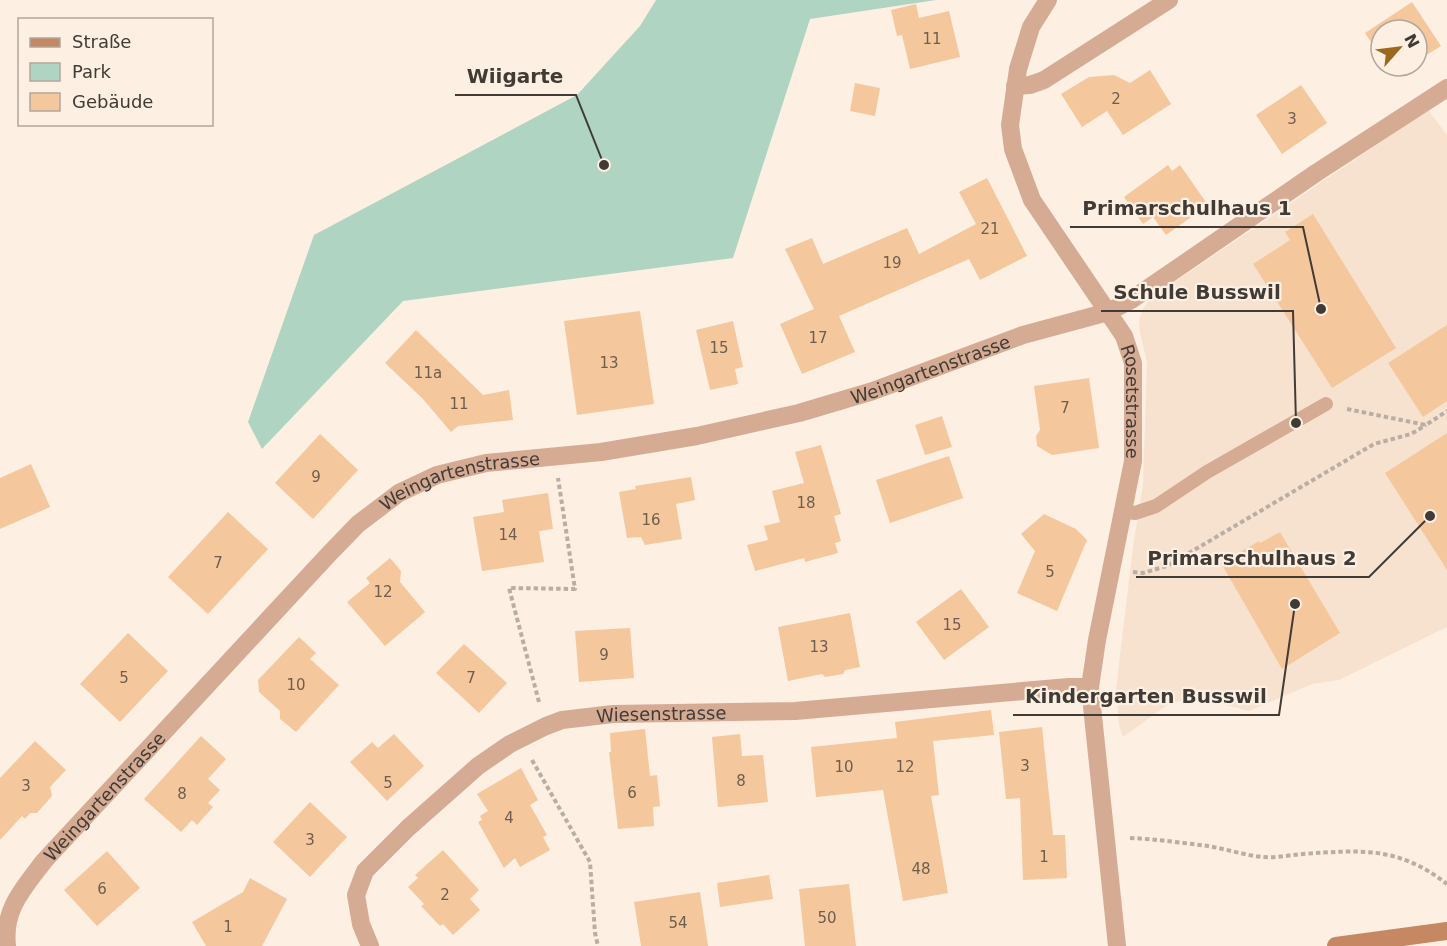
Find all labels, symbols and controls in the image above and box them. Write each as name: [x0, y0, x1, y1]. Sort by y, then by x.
legend: [18, 18, 213, 126]
north arrow: [1369, 18, 1429, 78]
house number: 11: [922, 30, 942, 48]
text: Straße: [72, 31, 131, 52]
text: N: [1400, 31, 1423, 52]
callout: Wiigarte: [455, 57, 576, 95]
text: Park: [72, 61, 111, 82]
text: Wiigarte: [467, 64, 563, 88]
house number: 2: [1111, 90, 1121, 108]
text: Gebäude: [72, 91, 153, 112]
house number: 3: [1287, 110, 1297, 128]
callout: Primarschulhaus 1: [1070, 189, 1303, 227]
text: Primarschulhaus 1: [1082, 196, 1292, 220]
house number: 21: [980, 220, 1000, 238]
house number: 19: [882, 254, 902, 272]
callout: Schule Busswil: [1101, 273, 1293, 311]
text: Schule Busswil: [1113, 280, 1281, 304]
house number: 17: [808, 329, 828, 347]
street label: Weingartenstrasse: [848, 330, 1013, 408]
house number: 15: [709, 339, 729, 357]
street label: Rosetstrasse: [1117, 341, 1144, 459]
house number: 13: [599, 354, 619, 372]
house number: 11a: [414, 364, 442, 382]
house number: 11: [449, 395, 469, 413]
house number: 7: [1060, 399, 1070, 417]
street label: Weingartenstrasse: [375, 447, 541, 515]
house number: 9: [311, 468, 321, 486]
house number: 18: [796, 494, 816, 512]
house number: 16: [641, 511, 661, 529]
house number: 14: [498, 526, 518, 544]
callout: Primarschulhaus 2: [1136, 539, 1369, 577]
text: Primarschulhaus 2: [1147, 546, 1357, 570]
house number: 7: [213, 554, 223, 572]
house number: 5: [1045, 563, 1055, 581]
house number: 12: [373, 583, 393, 601]
house number: 15: [942, 616, 962, 634]
house number: 13: [809, 638, 829, 656]
house number: 9: [599, 646, 609, 664]
house number: 5: [119, 669, 129, 687]
house number: 7: [466, 669, 476, 687]
house number: 10: [286, 676, 306, 694]
callout: Kindergarten Busswil: [1013, 677, 1279, 715]
text: Kindergarten Busswil: [1025, 684, 1267, 708]
street label: Wiesenstrasse: [595, 702, 727, 726]
street label: Weingartenstrasse: [39, 727, 169, 865]
house number: 3: [1020, 757, 1030, 775]
house number: 10: [834, 758, 854, 776]
house number: 12: [895, 758, 915, 776]
house number: 8: [736, 772, 746, 790]
house number: 5: [383, 774, 393, 792]
house number: 3: [21, 777, 31, 795]
house number: 6: [627, 784, 637, 802]
house number: 8: [177, 785, 187, 803]
house number: 4: [504, 809, 514, 827]
house number: 3: [305, 831, 315, 849]
house number: 1: [1039, 848, 1049, 866]
house number: 48: [911, 860, 931, 878]
house number: 6: [97, 880, 107, 898]
house number: 2: [440, 886, 450, 904]
house number: 50: [817, 909, 837, 927]
house number: 54: [668, 914, 688, 932]
house number: 1: [223, 918, 233, 936]

